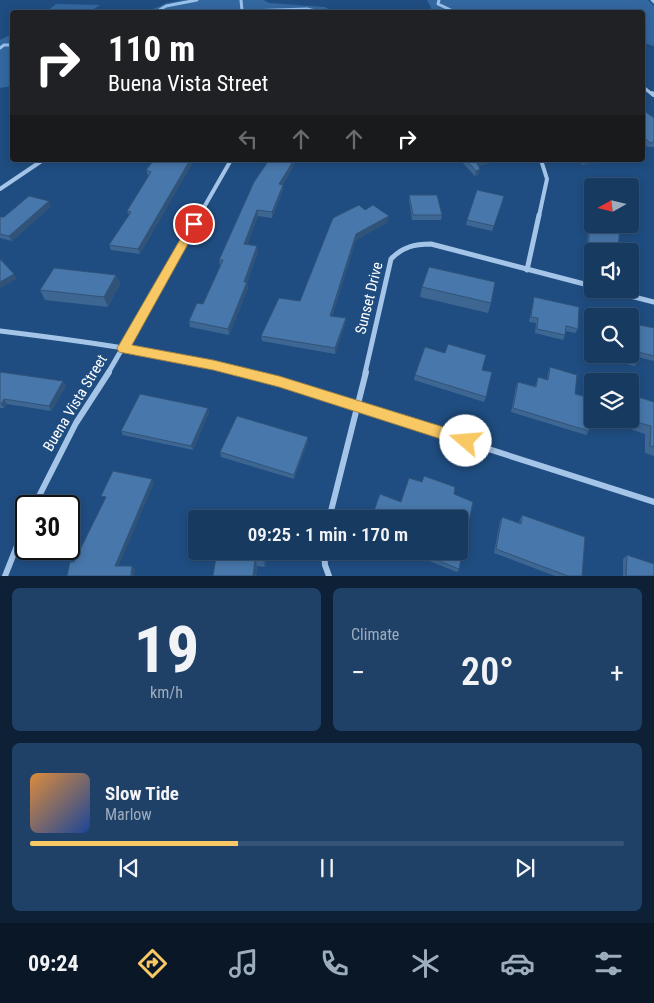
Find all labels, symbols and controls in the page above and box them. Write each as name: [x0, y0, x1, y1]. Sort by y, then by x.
text: 110 m: [108, 29, 195, 70]
icon: right: [25, 30, 90, 95]
text: Buena Vista Street: [108, 71, 268, 96]
icon: left: [234, 125, 262, 153]
icon: ahead: [287, 125, 315, 153]
icon: ahead: [340, 125, 368, 153]
icon: right: [393, 125, 421, 153]
north arrow: [584, 178, 639, 232]
map controls: [584, 178, 639, 428]
pin: [173, 203, 215, 245]
icon: arrive: [180, 210, 208, 238]
button: sound: [584, 243, 639, 298]
street label: Sunset Drive: [351, 260, 387, 336]
button: search: [584, 308, 639, 363]
street label: Buena Vista Street: [39, 352, 111, 454]
button: layers: [584, 373, 639, 428]
position arrow: [439, 414, 491, 466]
speed limit sign: 30: [15, 495, 80, 560]
text: 09:25 · 1 min · 170 m: [248, 523, 408, 546]
text: 19: [134, 612, 199, 688]
text: Climate: [351, 625, 399, 644]
text: 20°: [461, 650, 514, 694]
text: −: [351, 656, 365, 689]
text: +: [610, 656, 624, 689]
text: km/h: [150, 683, 183, 702]
text: Slow Tide: [105, 782, 179, 805]
text: Marlow: [105, 805, 152, 824]
icon: previous: [115, 854, 143, 882]
icon: pause: [313, 854, 341, 882]
icon: next: [511, 854, 539, 882]
icon: directions: [135, 946, 170, 981]
icon: music: [226, 946, 261, 981]
icon: phone: [317, 946, 352, 981]
icon: climate: [408, 946, 443, 981]
icon: car: [500, 946, 535, 981]
icon: filters: [591, 946, 626, 981]
text: 09:24: [28, 951, 79, 976]

